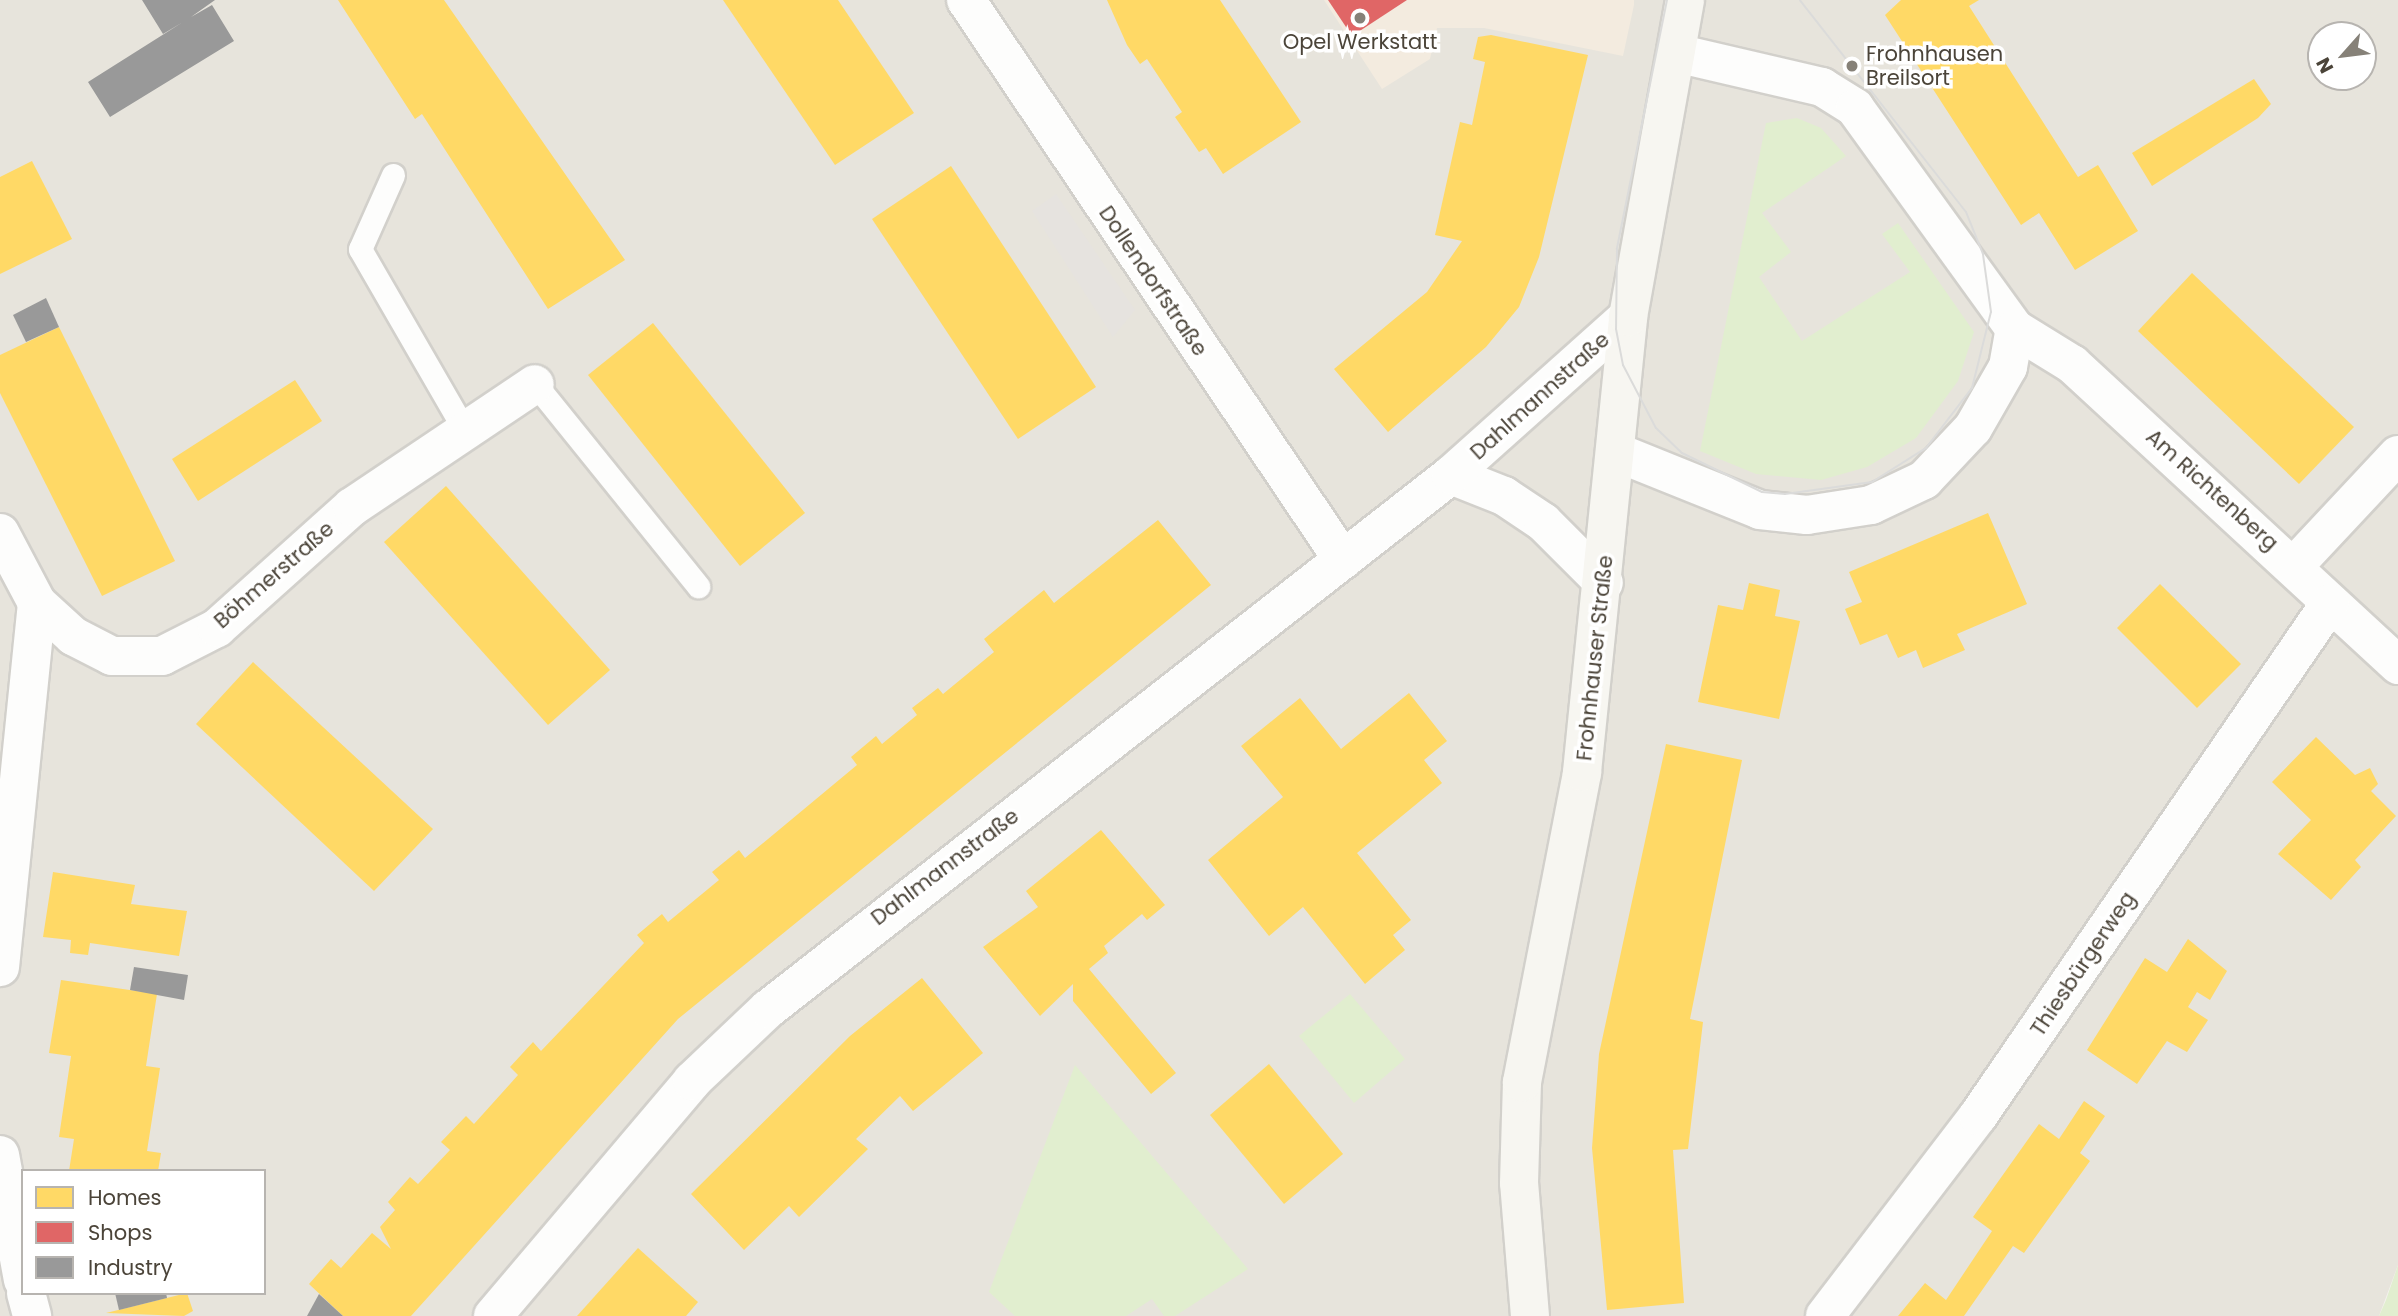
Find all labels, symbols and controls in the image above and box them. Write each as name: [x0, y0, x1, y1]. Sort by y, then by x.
marker: Opel Werkstatt: [1352, 10, 1368, 26]
north arrow: [2307, 21, 2377, 91]
place label: Opel Werkstatt: [1283, 29, 1437, 55]
place label: Frohnhausen Breilsort: [1866, 41, 2003, 91]
text: N: [2310, 53, 2340, 78]
marker: Frohnhausen Breilsort: [1844, 58, 1860, 74]
street label: Dollendorfstraße: [1094, 201, 1212, 361]
street label: Dahlmannstraße: [1465, 327, 1615, 465]
street label: Am Richtenberg: [2141, 424, 2283, 556]
street label: Böhmerstraße: [209, 516, 339, 634]
street label: Frohnhauser Straße: [1572, 554, 1618, 762]
street label: Dahlmannstraße: [866, 803, 1024, 931]
street label: Thiesbürgerweg: [2025, 887, 2141, 1041]
legend: [21, 1169, 266, 1295]
text: Homes: [88, 1183, 162, 1212]
text: Shops: [88, 1218, 152, 1247]
text: Industry: [88, 1253, 173, 1282]

